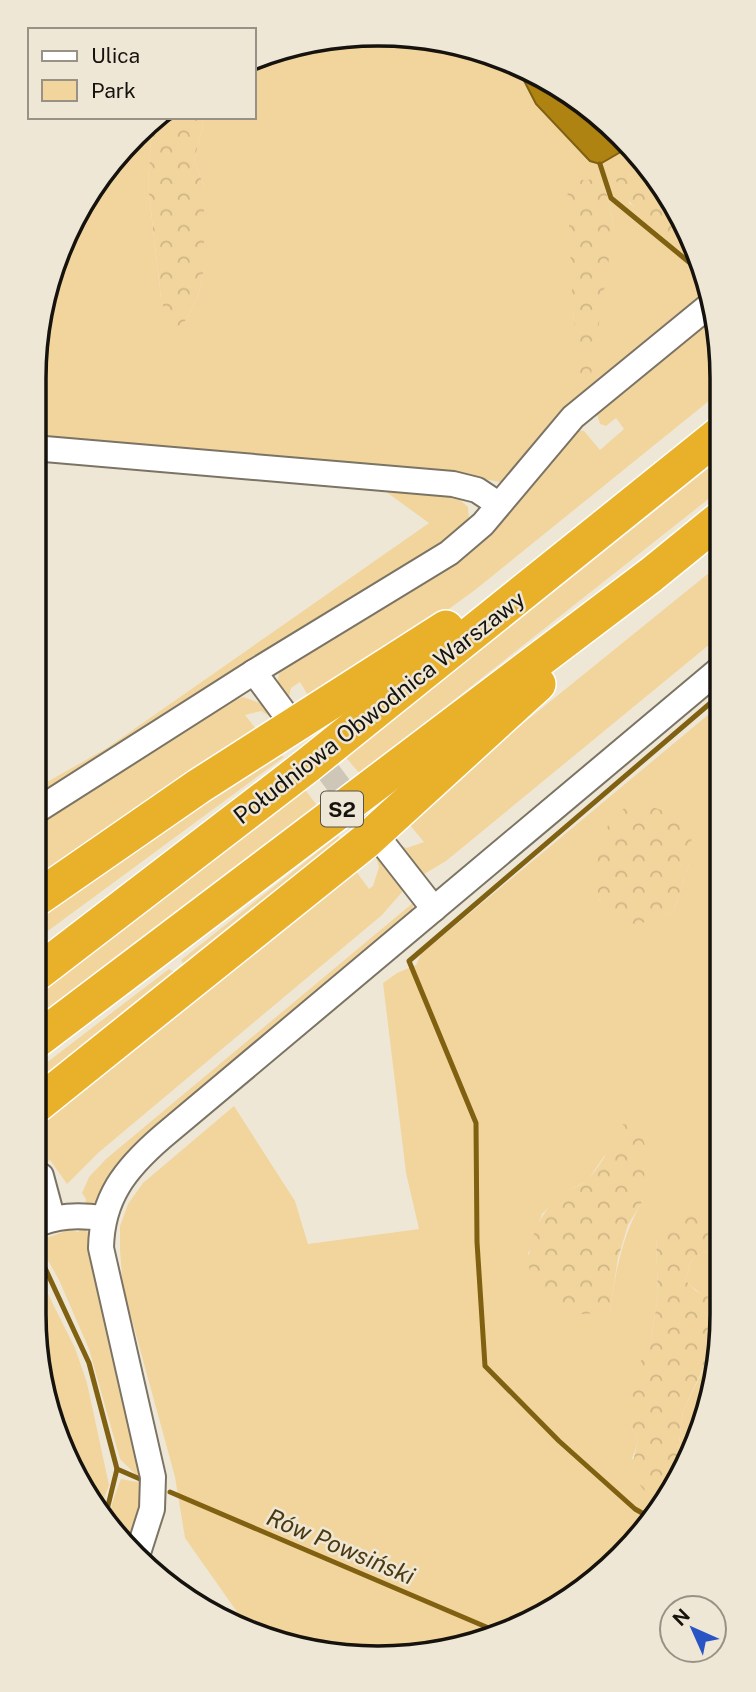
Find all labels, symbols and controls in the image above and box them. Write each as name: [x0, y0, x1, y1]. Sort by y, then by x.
legend: [28, 28, 256, 119]
text: Ulica: [91, 43, 140, 68]
text: Park: [91, 78, 136, 103]
street label: Południowa Obwodnica Warszawy: [228, 585, 530, 829]
road number: S2: [321, 792, 363, 826]
water label: Rów Powsiński: [263, 1502, 419, 1590]
north arrow: [658, 1594, 728, 1664]
text: N: [668, 1604, 694, 1630]

